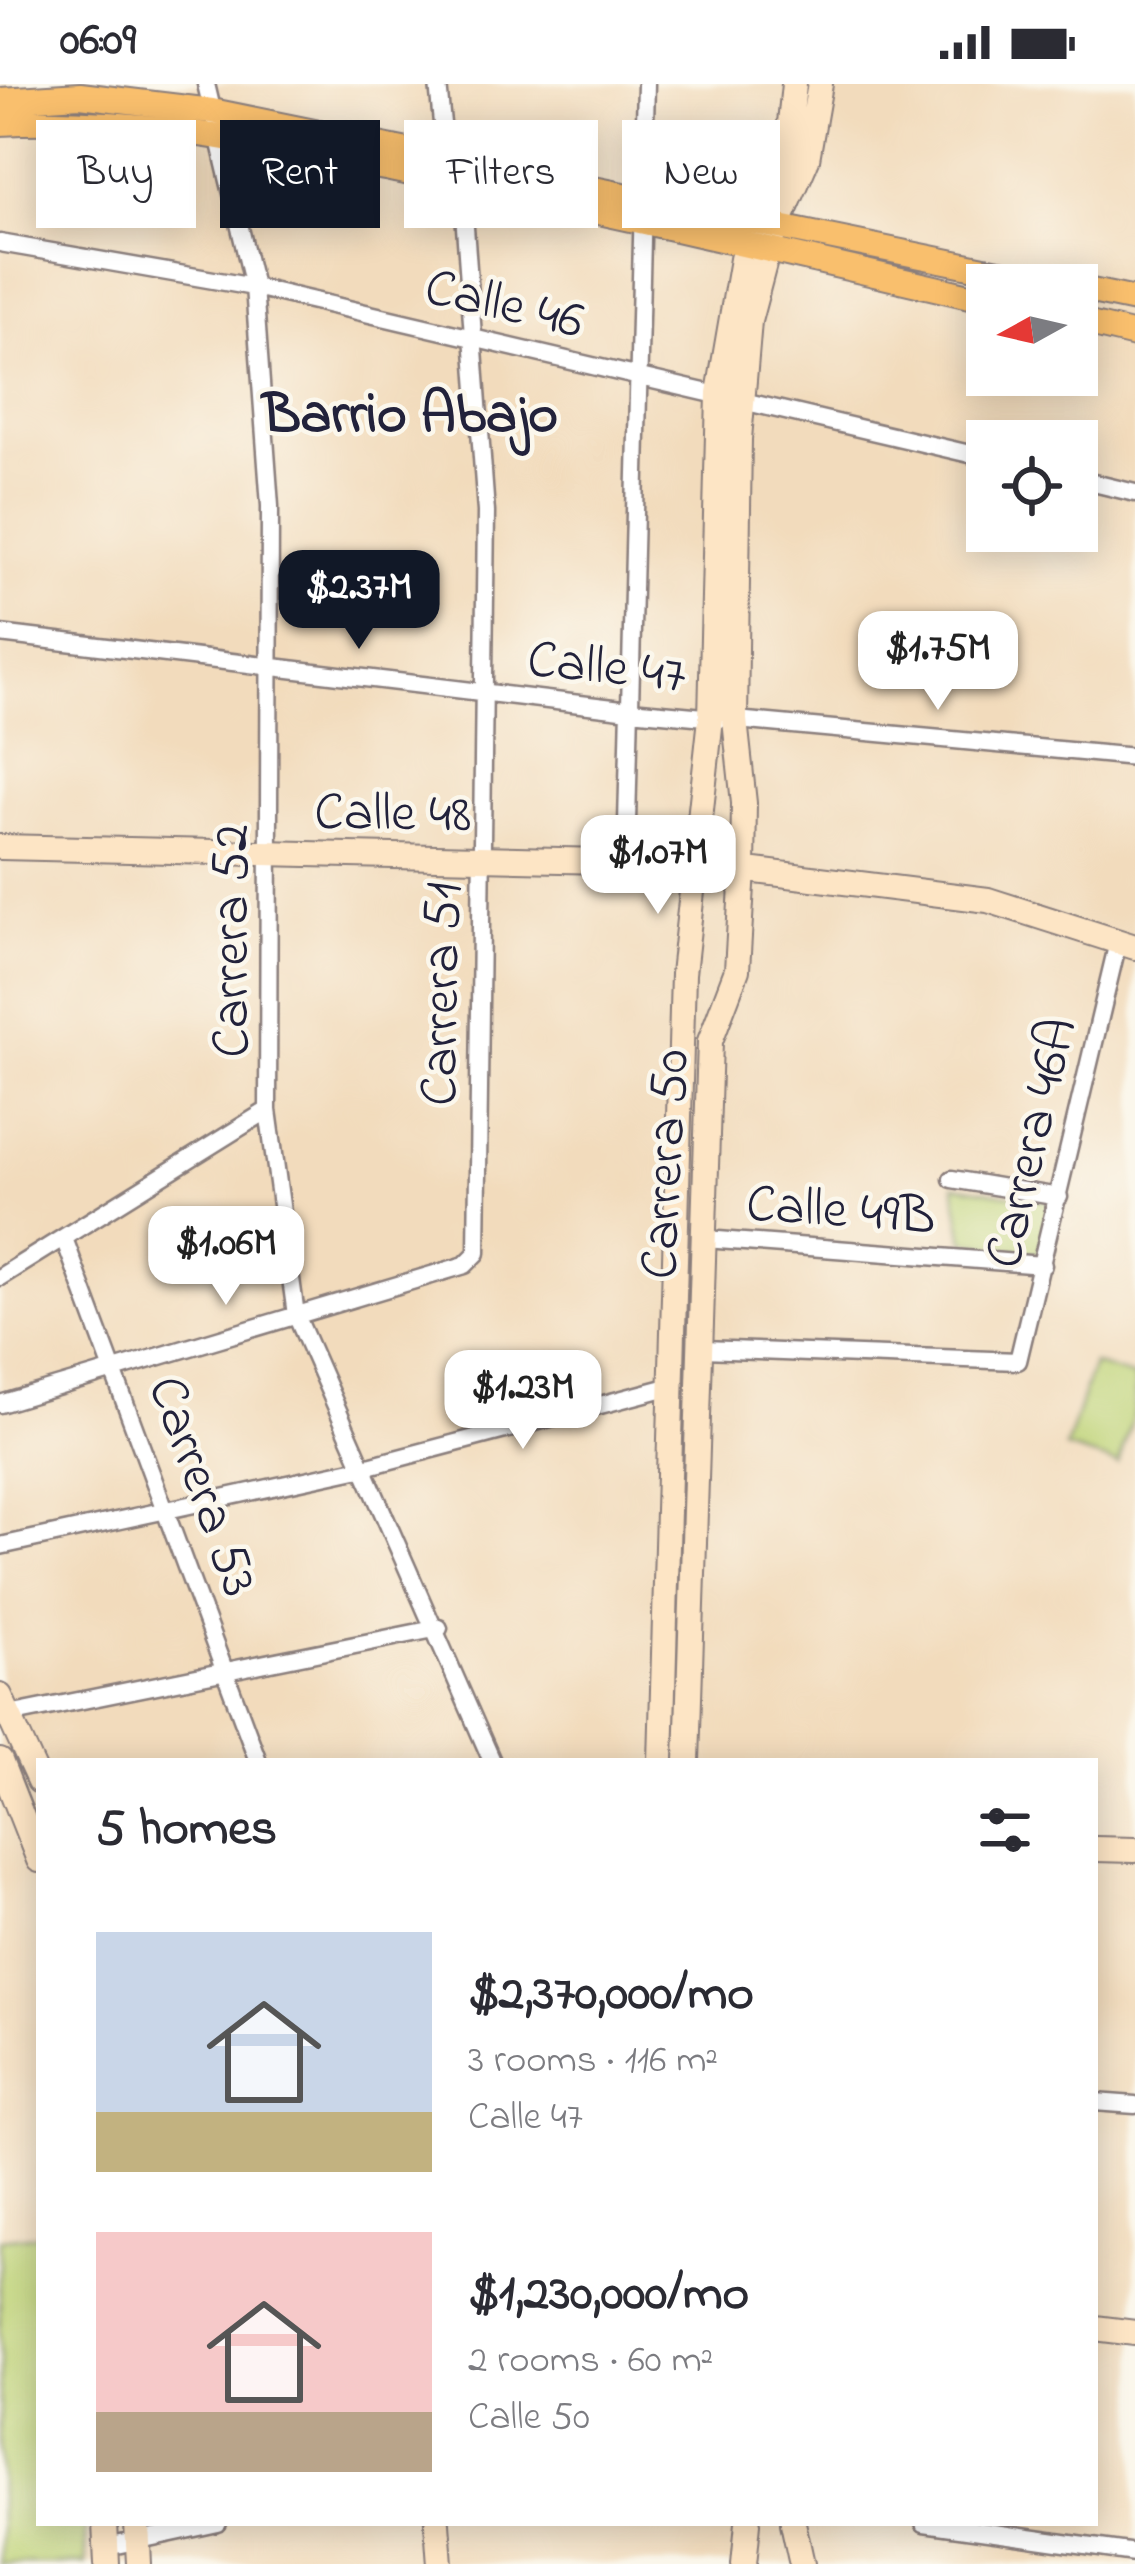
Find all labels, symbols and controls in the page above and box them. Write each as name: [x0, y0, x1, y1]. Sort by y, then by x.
text: 06:09: [60, 9, 136, 75]
chip: Buy: [36, 120, 196, 228]
chip: Rent: [220, 120, 380, 228]
chip: Filters: [404, 120, 598, 228]
chip: New: [622, 120, 780, 228]
street label: Calle 46: [417, 251, 591, 363]
north arrow: [966, 264, 1098, 396]
map controls: [966, 264, 1098, 552]
district label: Barrio Abajo: [259, 376, 558, 459]
button: locate: [966, 420, 1098, 552]
pin: $2.37M: [261, 550, 457, 652]
text: $2.37M: [306, 560, 412, 617]
pin: $1.75M: [840, 611, 1036, 713]
text: $1.75M: [885, 621, 991, 678]
street label: Calle 47: [523, 623, 690, 717]
street label: Calle 48: [314, 776, 472, 856]
pin: $1.07M: [560, 815, 756, 917]
street label: Carrera 52: [195, 824, 273, 1058]
text: $1.07M: [608, 825, 708, 882]
street label: Carrera 51: [403, 881, 485, 1107]
street label: Carrera 46A: [967, 1010, 1101, 1276]
street label: Carrera 50: [623, 1047, 713, 1281]
street label: Calle 49B: [743, 1167, 938, 1258]
pin: $1.06M: [128, 1206, 324, 1308]
text: $1.06M: [175, 1216, 277, 1273]
pin: $1.23M: [425, 1350, 621, 1452]
text: $1.23M: [471, 1360, 575, 1417]
street label: Carrera 53: [125, 1366, 276, 1608]
text: 5 homes: [96, 1793, 277, 1868]
icon: filters: [972, 1797, 1038, 1863]
text: $2,370,000/mo: [468, 1958, 754, 2033]
icon: home: [192, 1980, 336, 2124]
text: 3 rooms · 116 m²: [468, 2033, 718, 2090]
text: Calle 47: [468, 2090, 583, 2147]
text: $1,230,000/mo: [468, 2258, 749, 2333]
icon: home: [192, 2280, 336, 2424]
text: 2 rooms · 60 m²: [468, 2333, 713, 2390]
text: Calle 50: [468, 2390, 590, 2447]

